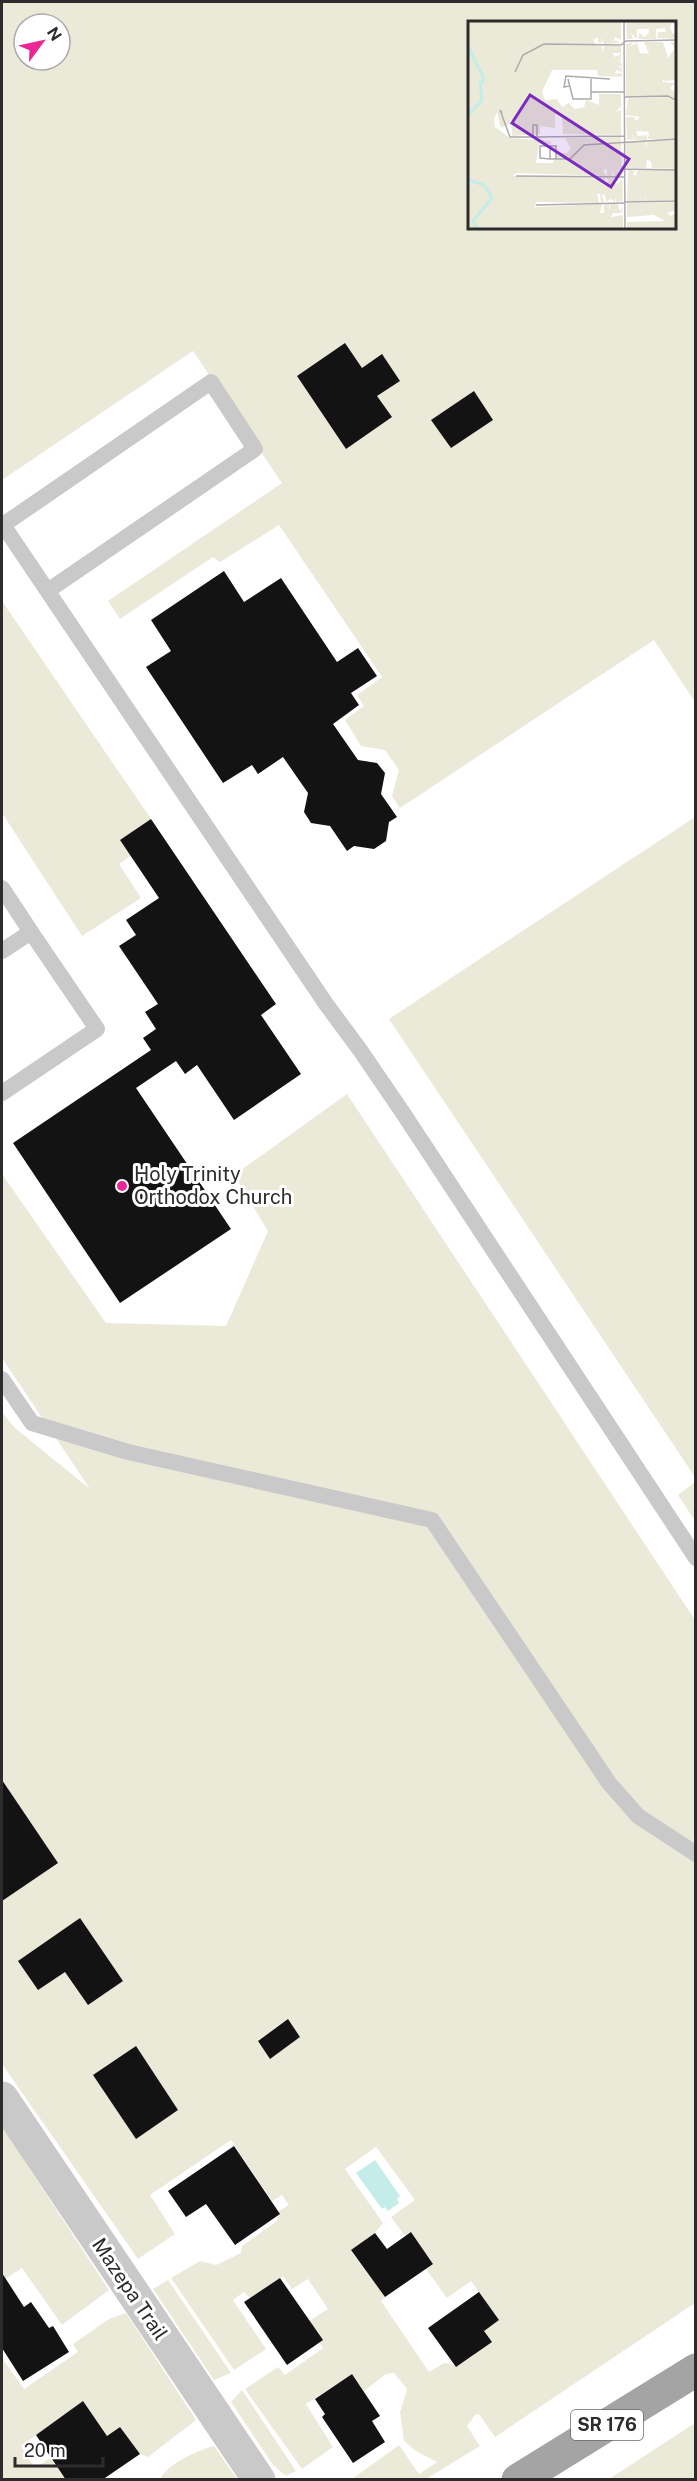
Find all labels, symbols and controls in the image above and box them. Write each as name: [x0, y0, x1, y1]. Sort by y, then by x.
north arrow: [12, 12, 72, 72]
inset map: [468, 21, 676, 230]
text: N: [43, 24, 66, 45]
place label: Holy Trinity Orthodox Church: [134, 1162, 292, 1209]
marker: Holy Trinity Orthodox Church: [115, 1179, 129, 1193]
street label: Mazepa Trail: [87, 2233, 173, 2345]
road number: SR 176: [571, 2410, 643, 2440]
scale bar: [15, 2430, 104, 2468]
text: 20 m: [24, 2440, 66, 2461]

